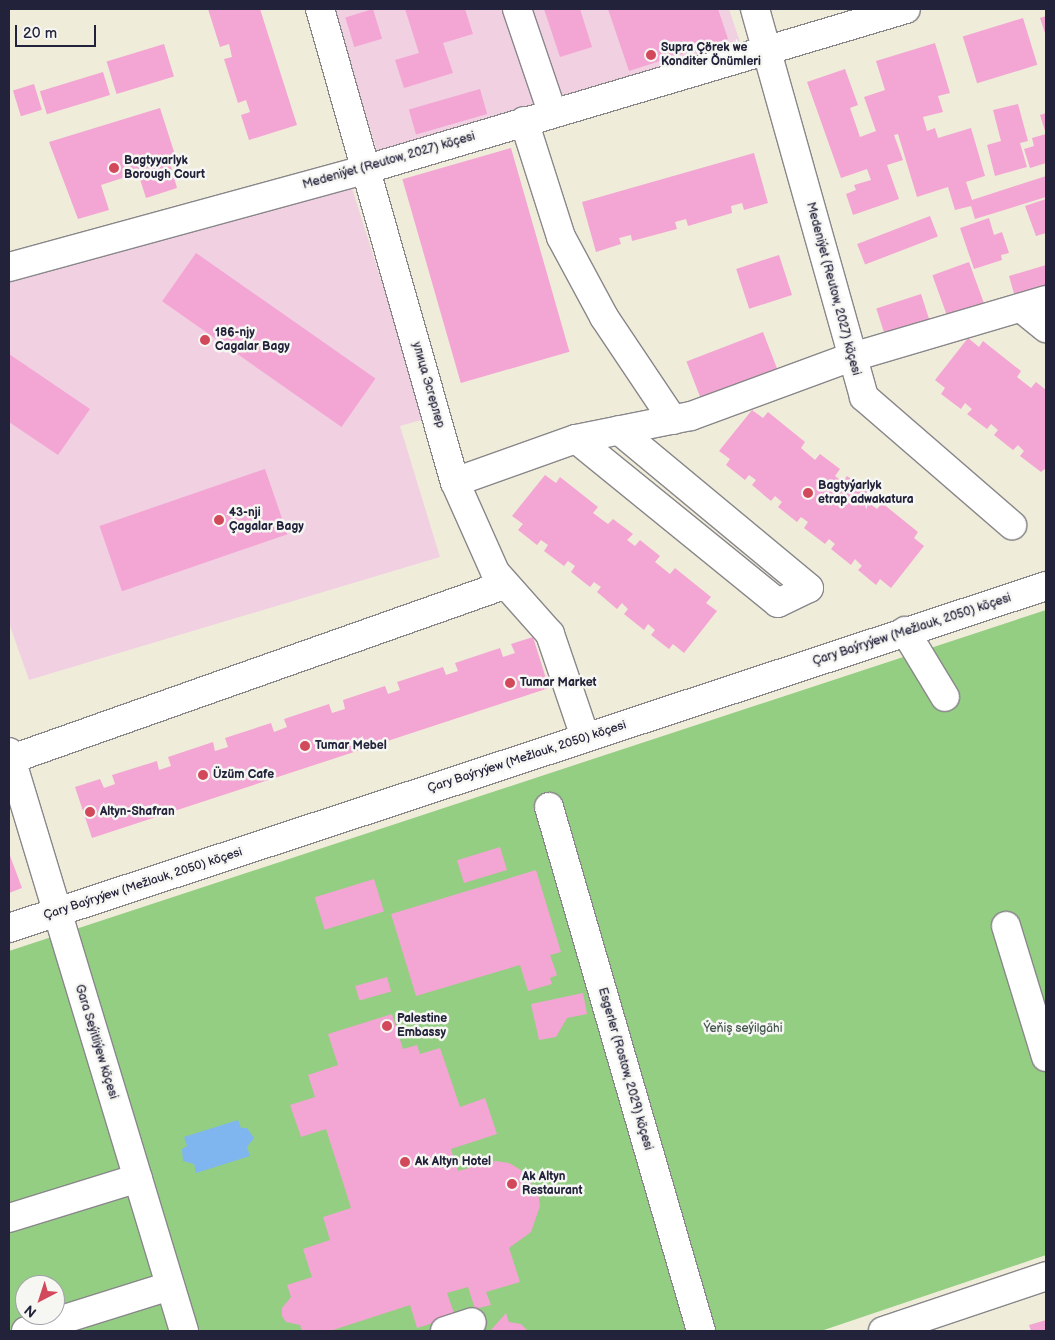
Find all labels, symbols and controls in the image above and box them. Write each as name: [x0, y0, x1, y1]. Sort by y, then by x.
scale bar: [18, 15, 99, 47]
text: 20 m: [23, 24, 57, 43]
place label: Supra Çörek we Konditer Önümleri: [661, 41, 761, 69]
marker: Supra Çörek we Konditer Önümleri: [645, 49, 657, 61]
street label: Medeniýet (Reutow, 2027) köçesi: [301, 129, 477, 193]
place label: Bagtyyarlyk Borough Court: [124, 154, 205, 182]
marker: Bagtyyarlyk Borough Court: [108, 162, 120, 174]
street label: Medeniýet (Reutow, 2027) köçesi: [803, 201, 863, 377]
place label: 186-njy Cagalar Bagy: [215, 326, 290, 354]
marker: 186-njy Cagalar Bagy: [199, 334, 211, 346]
street label: улица Эсгерлер: [409, 340, 447, 430]
place label: Bagtyýarlyk etrap adwakatura: [818, 479, 914, 507]
marker: Bagtyýarlyk etrap adwakatura: [802, 487, 814, 499]
place label: 43-nji Çagalar Bagy: [229, 506, 304, 534]
marker: 43-nji Çagalar Bagy: [213, 514, 225, 526]
street label: Çary Baýryýew (Mežlauk, 2050) köçesi: [811, 591, 1013, 669]
place label: Tumar Market: [520, 676, 597, 690]
marker: Tumar Market: [504, 677, 516, 689]
street label: Çary Baýryýew (Mežlauk, 2050) köçesi: [426, 718, 628, 796]
place label: Tumar Mebel: [315, 739, 387, 753]
marker: Tumar Mebel: [299, 740, 311, 752]
place label: Üzüm Cafe: [213, 768, 274, 782]
marker: Üzüm Cafe: [197, 769, 209, 781]
place label: Altyn-Shafran: [100, 805, 175, 819]
marker: Altyn-Shafran: [84, 806, 96, 818]
street label: Çary Baýryýew (Mežlauk, 2050) köçesi: [42, 845, 244, 923]
street label: Gara Seýitliýew köçesi: [72, 983, 120, 1101]
street label: Esgerler (Rostow, 2029) köçesi: [595, 986, 655, 1152]
place label: Palestine Embassy: [397, 1012, 447, 1040]
marker: Palestine Embassy: [381, 1020, 393, 1032]
park label: Ýeňiş seýilgähi: [703, 1022, 783, 1036]
place label: Ak Altyn Hotel: [415, 1155, 491, 1169]
marker: Ak Altyn Hotel: [399, 1156, 411, 1168]
place label: Ak Altyn Restaurant: [522, 1170, 583, 1198]
marker: Ak Altyn Restaurant: [506, 1178, 518, 1190]
north arrow: [15, 1275, 65, 1325]
text: N: [21, 1301, 40, 1321]

